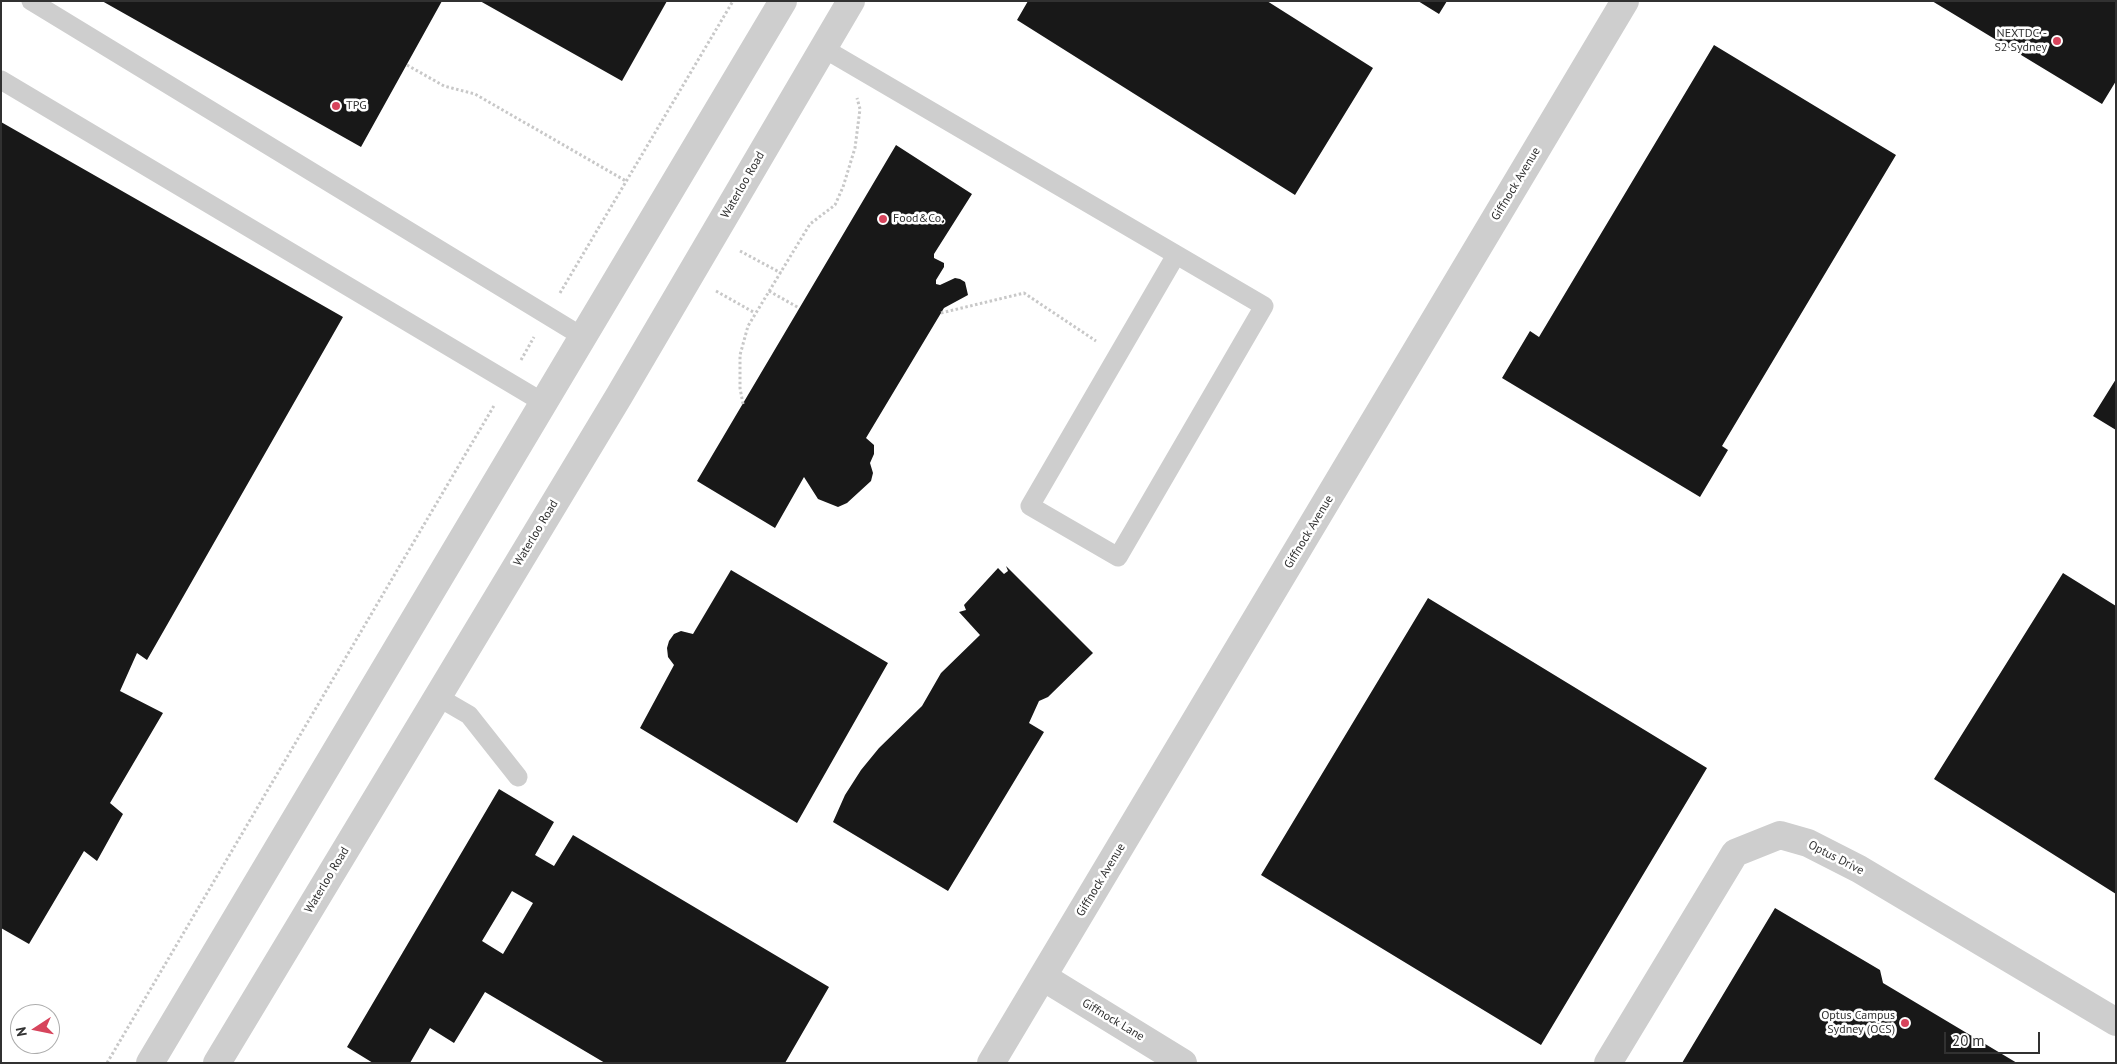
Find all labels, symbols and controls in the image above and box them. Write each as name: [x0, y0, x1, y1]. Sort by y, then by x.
place label: NEXTDC - S2 Sydney: [1994, 27, 2047, 55]
marker: NEXTDC - S2 Sydney: [2051, 35, 2063, 47]
place label: TPG: [346, 99, 367, 113]
marker: TPG: [330, 100, 342, 112]
street label: Giffnock Avenue: [1488, 145, 1544, 223]
street label: Waterloo Road: [718, 149, 768, 221]
place label: Food&Co.: [893, 212, 944, 226]
marker: Food&Co.: [877, 213, 889, 225]
street label: Giffnock Avenue: [1281, 493, 1337, 571]
street label: Waterloo Road: [511, 497, 561, 569]
street label: Optus Drive: [1806, 838, 1866, 878]
street label: Giffnock Avenue: [1073, 841, 1129, 919]
street label: Waterloo Road: [302, 844, 352, 916]
street label: Giffnock Lane: [1079, 996, 1147, 1044]
north arrow: [10, 1004, 60, 1054]
place label: Optus Campus Sydney (OCS): [1821, 1009, 1895, 1037]
marker: Optus Campus Sydney (OCS): [1899, 1017, 1911, 1029]
scale bar: [1947, 1022, 2043, 1054]
text: N: [12, 1025, 31, 1038]
text: 20 m: [1952, 1031, 1985, 1050]

